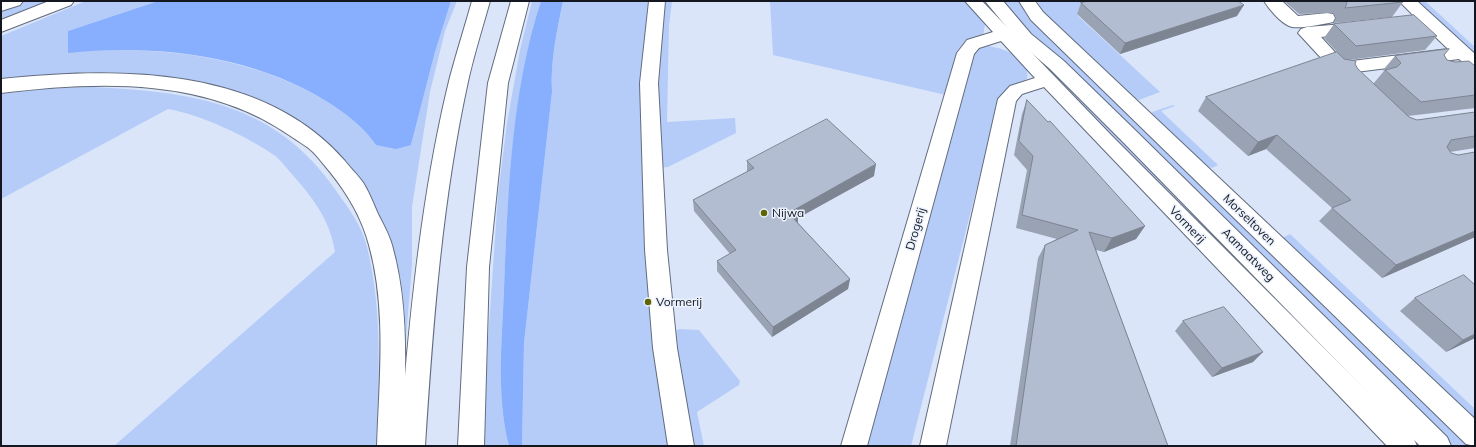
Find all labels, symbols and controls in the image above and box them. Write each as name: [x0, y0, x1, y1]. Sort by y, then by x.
street label: Morseltoven: [1220, 191, 1278, 249]
street label: Vormerij: [1166, 203, 1208, 247]
place label: Nijwa: [772, 206, 804, 220]
street label: Drogerij: [903, 206, 929, 252]
marker: Nijwa: [759, 208, 769, 218]
street label: Aamaatweg: [1218, 225, 1278, 285]
place label: Vormerij: [656, 295, 702, 309]
marker: Vormerij: [643, 297, 653, 307]

